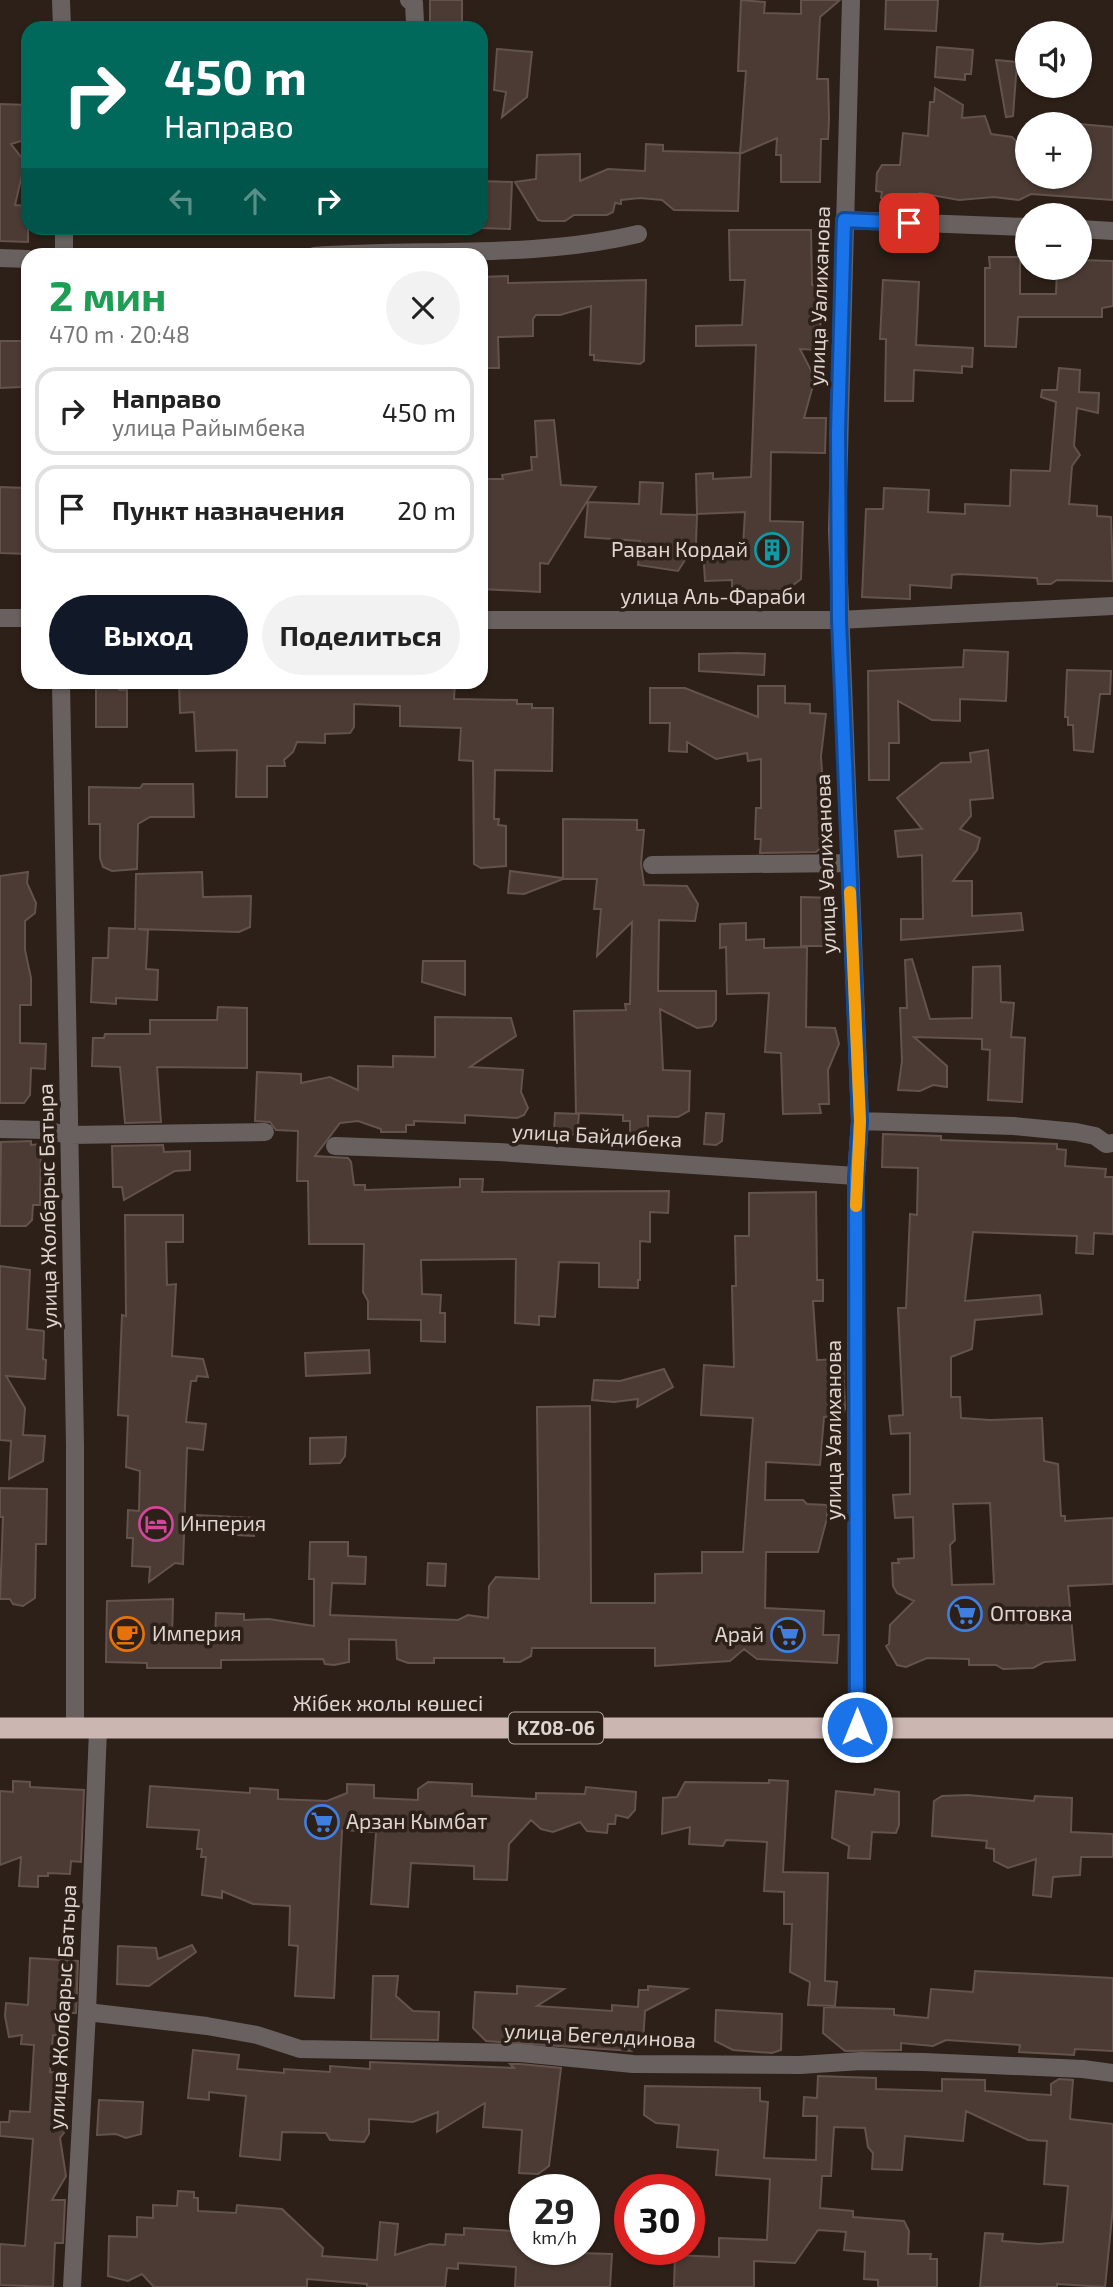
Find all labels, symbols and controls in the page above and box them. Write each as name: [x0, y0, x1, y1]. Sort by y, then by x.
map controls: [1015, 21, 1092, 280]
button: sound: [1015, 21, 1092, 98]
text: 450 m: [164, 46, 307, 105]
icon: right: [49, 49, 140, 140]
text: Направо: [164, 106, 294, 144]
button: +: [1015, 112, 1092, 189]
icon: left: [163, 182, 201, 220]
icon: ahead: [236, 182, 274, 220]
icon: right: [309, 182, 347, 220]
pin: [879, 193, 939, 253]
button: −: [1015, 203, 1092, 280]
icon: arrive: [890, 204, 928, 242]
street label: улица Уалиханова: [803, 205, 835, 387]
text: 2 мин: [49, 269, 166, 319]
button: close: [386, 271, 460, 345]
text: 470 m · 20:48: [49, 320, 190, 348]
text: Направо: [112, 382, 221, 413]
icon: right: [53, 392, 91, 430]
text: 450 m: [382, 396, 456, 427]
text: улица Райымбека: [112, 413, 306, 441]
icon: arrive: [53, 490, 91, 528]
text: Пункт назначения: [112, 494, 345, 525]
text: 20 m: [397, 494, 456, 525]
building icon: Раван Кордай: [753, 531, 791, 569]
place label: Раван Кордай: [611, 536, 748, 561]
street label: улица Аль-Фараби: [620, 583, 806, 609]
button: Выход: [49, 595, 248, 675]
button: Поделиться: [262, 595, 460, 675]
street label: улица Уалиханова: [809, 773, 841, 955]
street label: улица Жолбарыс Батыра: [32, 1083, 62, 1329]
street label: улица Байдибека: [511, 1118, 683, 1152]
street label: улица Уалиханова: [820, 1340, 846, 1520]
hotel icon: Инперия: [137, 1505, 175, 1543]
place label: Инперия: [180, 1510, 266, 1535]
supermarket icon: Оптовка: [946, 1595, 984, 1633]
place label: Оптовка: [990, 1600, 1073, 1625]
cafe icon: Империя: [108, 1615, 146, 1653]
supermarket icon: Арай: [769, 1616, 807, 1654]
place label: Империя: [152, 1620, 242, 1645]
place label: Арай: [715, 1621, 764, 1646]
street label: Жібек жолы көшесі: [293, 1690, 483, 1715]
position arrow: [820, 1690, 894, 1764]
road number: KZ08-06: [509, 1712, 603, 1744]
supermarket icon: Арзан Кымбат: [303, 1803, 341, 1841]
place label: Арзан Кымбат: [346, 1808, 488, 1833]
street label: улица Жолбарыс Батыра: [43, 1884, 81, 2130]
street label: улица Бегелдинова: [503, 2017, 697, 2053]
speed limit sign: 30: [614, 2174, 705, 2265]
text: 29: [534, 2189, 575, 2231]
text: km/h: [532, 2226, 577, 2248]

